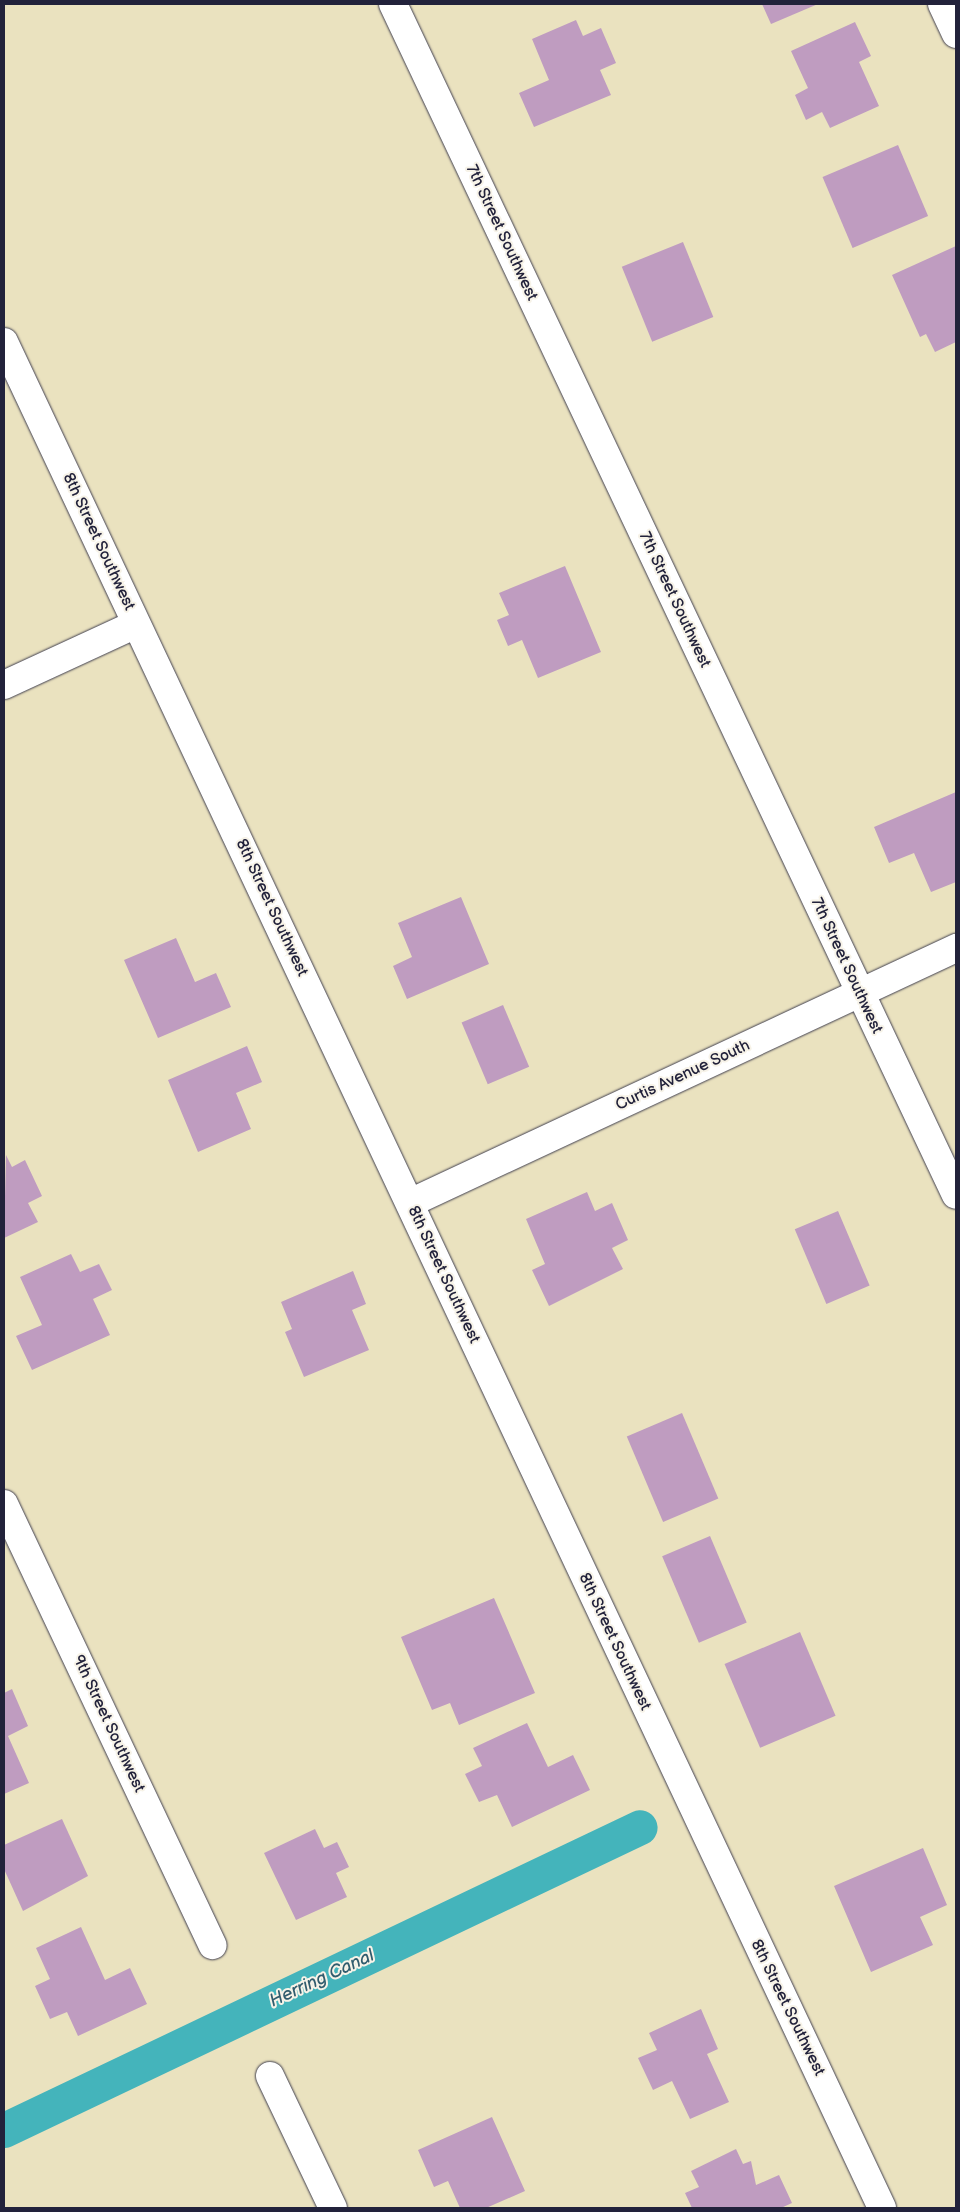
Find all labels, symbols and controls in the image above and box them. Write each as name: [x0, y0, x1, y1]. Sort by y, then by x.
street label: 7th Street Southwest: [461, 162, 541, 304]
street label: 8th Street Southwest: [58, 470, 138, 614]
street label: 7th Street Southwest: [634, 529, 714, 671]
street label: 8th Street Southwest: [231, 836, 311, 980]
street label: 7th Street Southwest: [806, 895, 886, 1037]
street label: Curtis Avenue South: [613, 1036, 753, 1116]
street label: 8th Street Southwest: [403, 1203, 483, 1347]
street label: 8th Street Southwest: [574, 1570, 654, 1714]
street label: 9th Street Southwest: [68, 1652, 148, 1796]
street label: 8th Street Southwest: [746, 1936, 828, 2080]
water label: Herring Canal: [266, 1945, 378, 2013]

